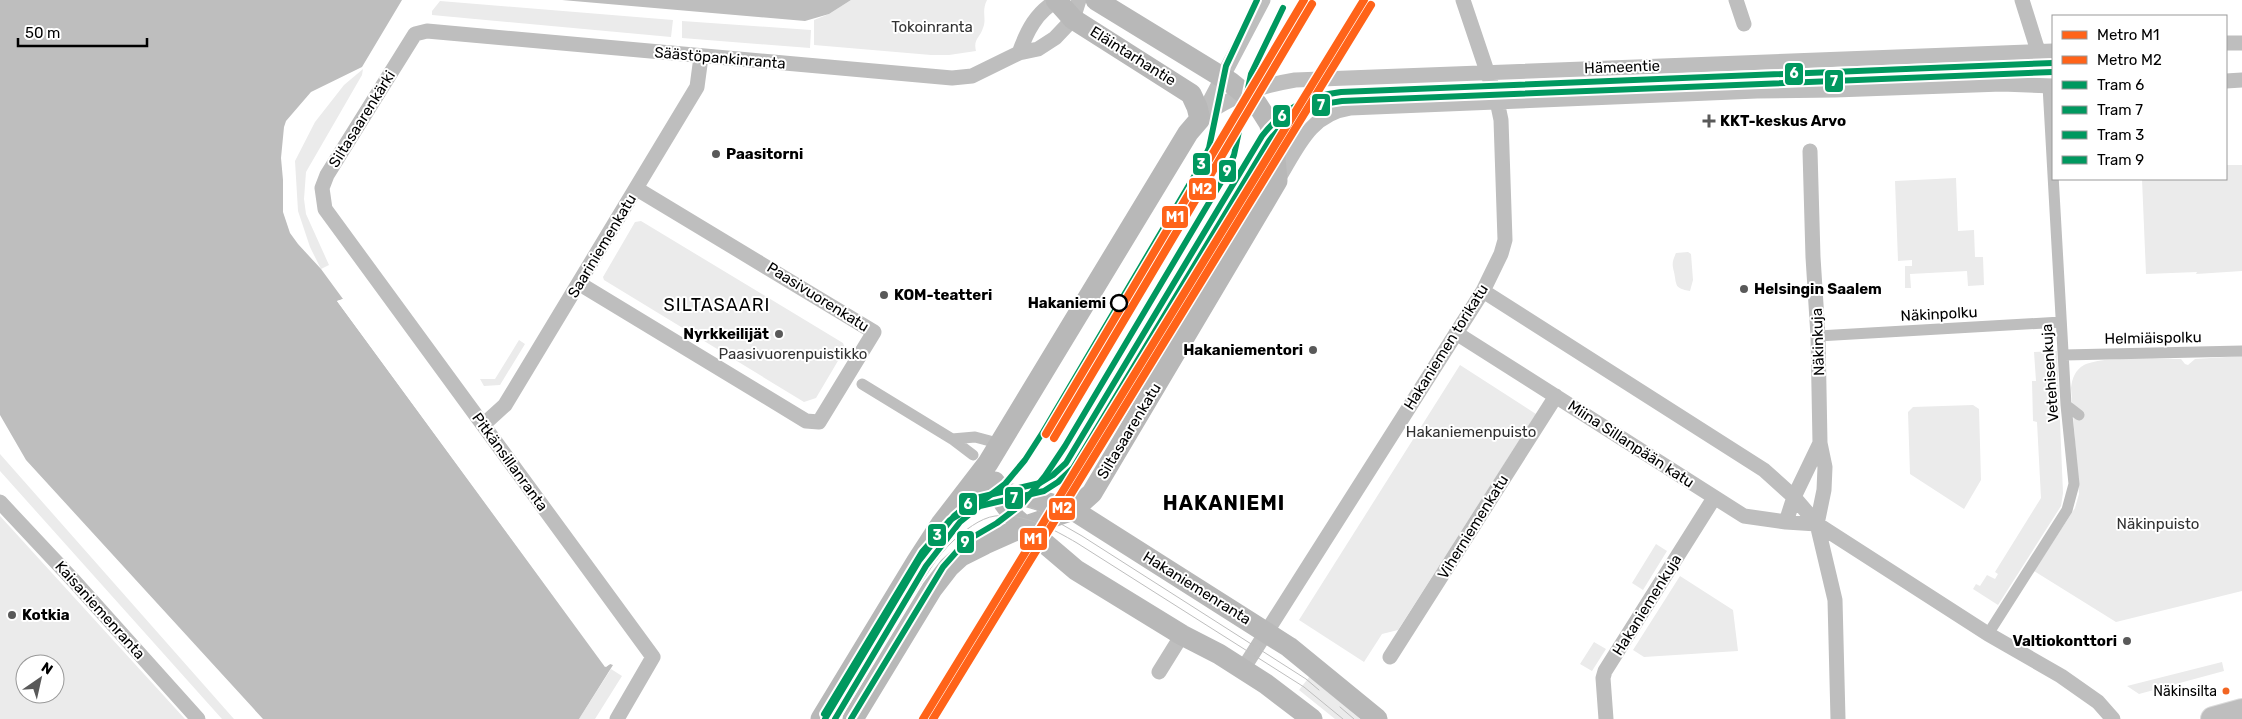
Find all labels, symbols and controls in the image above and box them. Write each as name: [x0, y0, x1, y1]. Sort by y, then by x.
scale bar: [18, 15, 146, 47]
legend: [2052, 15, 2227, 180]
park label: Tokoinranta: [891, 18, 973, 36]
street label: Eläintarhantie: [1087, 22, 1179, 90]
text: 50 m: [25, 24, 60, 42]
text: Metro M1: [2097, 26, 2159, 44]
street label: Säästöpankinranta: [654, 43, 786, 73]
text: Metro M2: [2097, 51, 2162, 69]
street label: Hämeentie: [1584, 57, 1660, 77]
line badge: 6: [1784, 62, 1804, 86]
text: 6: [1789, 65, 1799, 82]
street label: Siltasaarenkärki: [325, 67, 399, 171]
line badge: 7: [1824, 69, 1844, 93]
text: 7: [1830, 73, 1838, 90]
text: Tram 6: [2097, 76, 2144, 94]
line badge: 7: [1311, 93, 1331, 117]
text: 7: [1317, 97, 1325, 114]
text: Tram 7: [2097, 101, 2143, 119]
line badge: 6: [1272, 104, 1291, 128]
text: 6: [1277, 108, 1287, 125]
place label: KKT-keskus Arvo: [1720, 112, 1846, 130]
marker: KKT-keskus Arvo: [1702, 114, 1716, 128]
text: Tram 3: [2097, 126, 2144, 144]
place label: Paasitorni: [726, 145, 803, 163]
marker: Paasitorni: [710, 148, 722, 160]
text: Tram 9: [2097, 151, 2144, 169]
line badge: 3: [1192, 152, 1211, 176]
text: 3: [1196, 156, 1206, 173]
line badge: 9: [1218, 159, 1237, 183]
text: 9: [1223, 163, 1232, 180]
line badge: M2: [1188, 177, 1217, 201]
text: M2: [1192, 181, 1212, 198]
street label: Saariniemenkatu: [564, 191, 640, 301]
line badge: M1: [1161, 205, 1189, 229]
text: M1: [1166, 209, 1184, 226]
street label: Paasivuorenkatu: [764, 258, 872, 336]
place label: Helsingin Saalem: [1754, 280, 1882, 298]
street label: Hakaniemen torikatu: [1400, 281, 1492, 413]
marker: Helsingin Saalem: [1738, 283, 1750, 295]
place label: KOM-teatteri: [894, 286, 992, 304]
marker: KOM-teatteri: [878, 289, 890, 301]
district label: SILTASAARI: [664, 294, 770, 316]
place label: Hakaniemi: [1028, 294, 1106, 312]
marker: Hakaniemi: [1110, 294, 1128, 312]
street label: Näkinpolku: [1900, 303, 1978, 325]
street label: Näkinkuja: [1808, 308, 1828, 376]
street label: Vetehisenkuja: [2038, 323, 2062, 423]
place label: Nyrkkeilijät: [683, 325, 769, 343]
marker: Nyrkkeilijät: [773, 328, 785, 340]
street label: Helmiäispolku: [2104, 328, 2202, 348]
place label: Hakaniementori: [1183, 341, 1303, 359]
marker: Hakaniementori: [1307, 344, 1319, 356]
park label: Paasivuorenpuistikko: [719, 345, 867, 363]
street label: Siltasaarenkatu: [1093, 380, 1165, 482]
street label: Miina Sillanpään katu: [1565, 396, 1697, 492]
street label: Pitkänsillanranta: [468, 409, 552, 515]
park label: Hakaniemenpuisto: [1406, 423, 1536, 441]
street label: Viherniemenkatu: [1434, 472, 1512, 582]
line badge: 7: [1004, 486, 1024, 510]
text: 7: [1010, 490, 1018, 507]
district label: HAKANIEMI: [1163, 491, 1285, 515]
line badge: 6: [958, 492, 978, 516]
text: 6: [963, 496, 973, 513]
line badge: M2: [1048, 497, 1076, 521]
text: M2: [1052, 500, 1072, 517]
park label: Näkinpuisto: [2117, 515, 2199, 533]
line badge: 3: [927, 523, 947, 547]
text: 3: [932, 527, 942, 544]
line badge: M1: [1019, 527, 1048, 551]
line badge: 9: [956, 530, 975, 554]
text: M1: [1024, 531, 1042, 548]
text: 9: [961, 534, 970, 551]
street label: Hakaniemenranta: [1140, 548, 1254, 628]
street label: Hakaniemenkuja: [1609, 551, 1685, 659]
street label: Kaisaniemenranta: [51, 557, 149, 663]
place label: Kotkia: [22, 606, 70, 624]
marker: Kotkia: [6, 609, 18, 621]
place label: Valtiokonttori: [2012, 632, 2117, 650]
marker: Valtiokonttori: [2121, 635, 2133, 647]
north arrow: [15, 654, 65, 704]
text: N: [38, 659, 56, 679]
place label: Näkinsilta: [2153, 683, 2217, 700]
marker: Näkinsilta: [2221, 686, 2231, 696]

